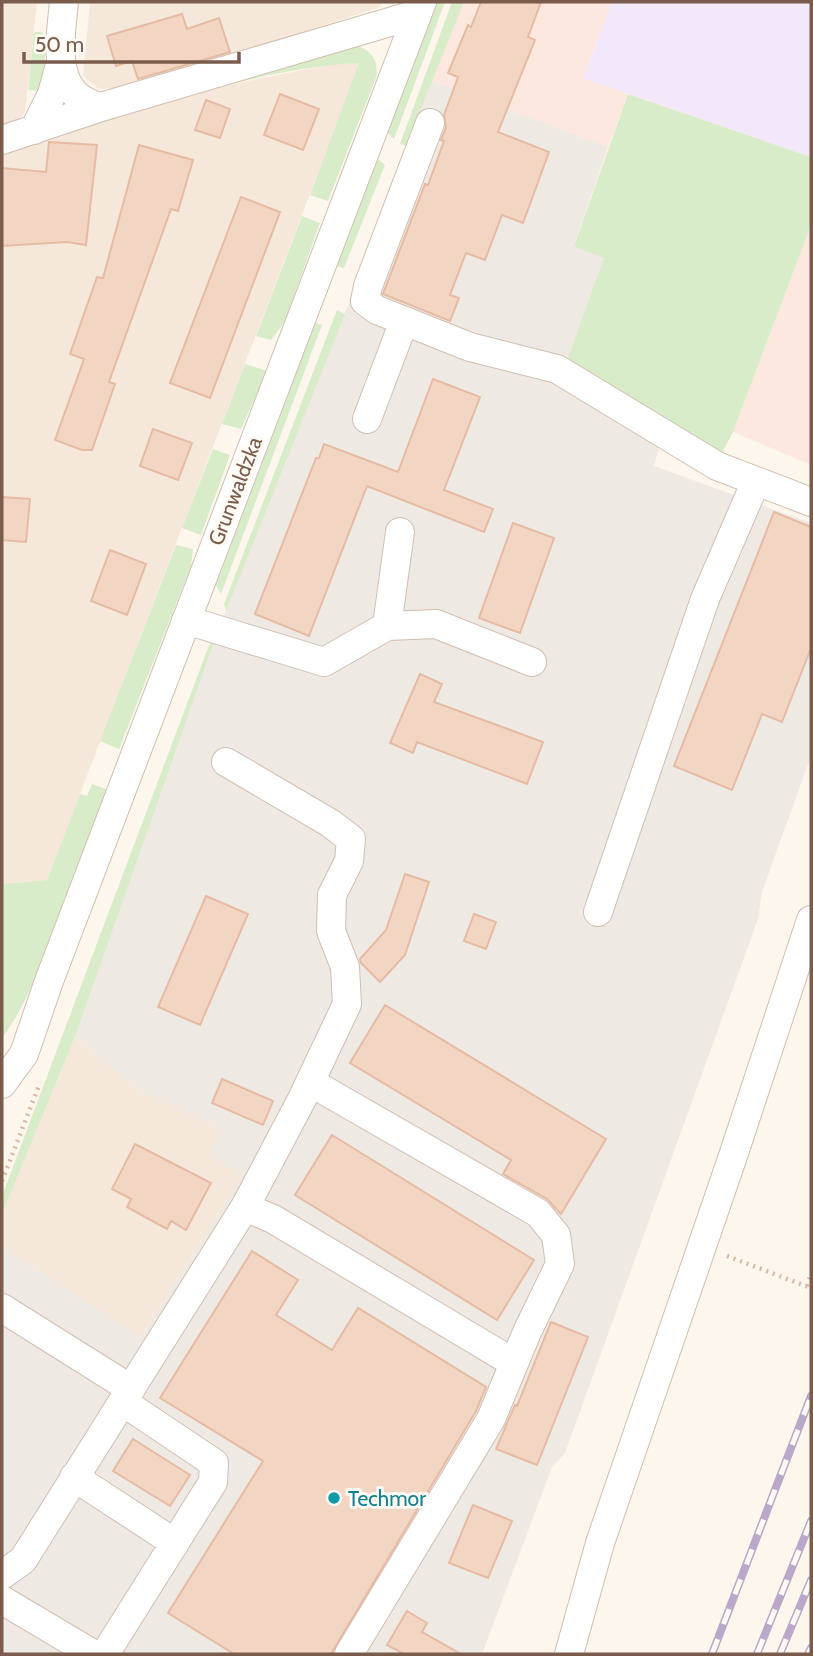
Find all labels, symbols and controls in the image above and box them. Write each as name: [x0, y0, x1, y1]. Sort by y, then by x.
scale bar: [24, 21, 240, 65]
text: 50 m: [35, 32, 84, 57]
street label: Grunwaldzka: [203, 433, 267, 549]
place label: Techmor: [348, 1486, 426, 1511]
marker: Techmor: [326, 1490, 342, 1506]

